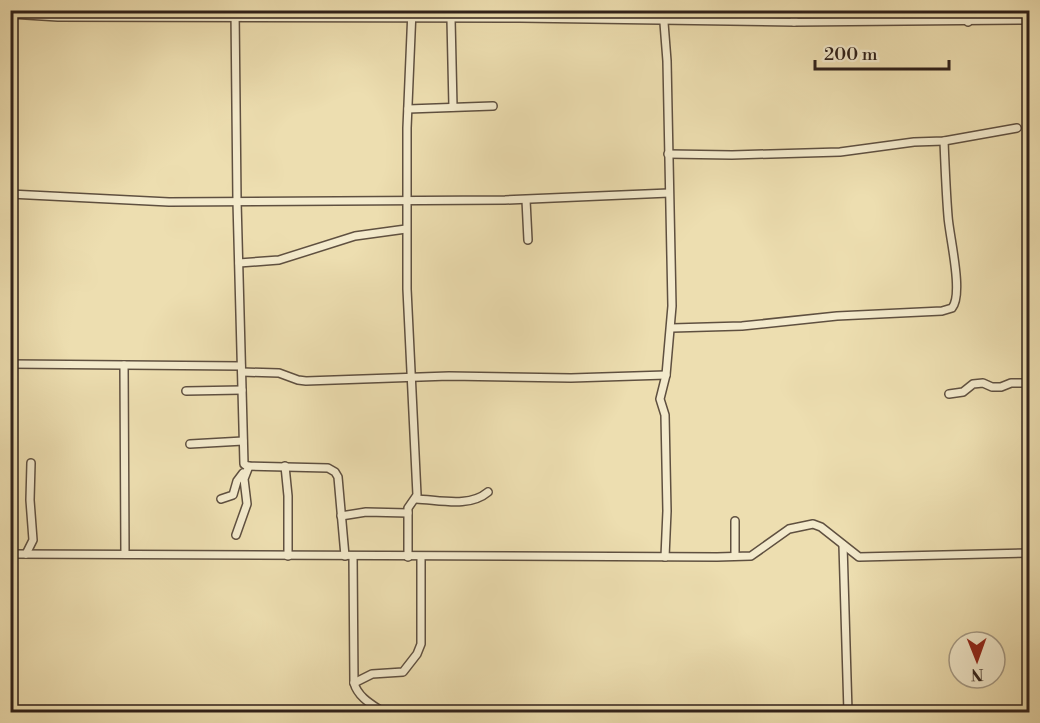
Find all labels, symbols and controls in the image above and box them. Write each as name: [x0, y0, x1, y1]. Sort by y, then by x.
scale bar: [815, 33, 948, 71]
text: 200 m: [824, 43, 878, 66]
north arrow: [947, 630, 1007, 690]
text: N: [970, 664, 984, 684]

